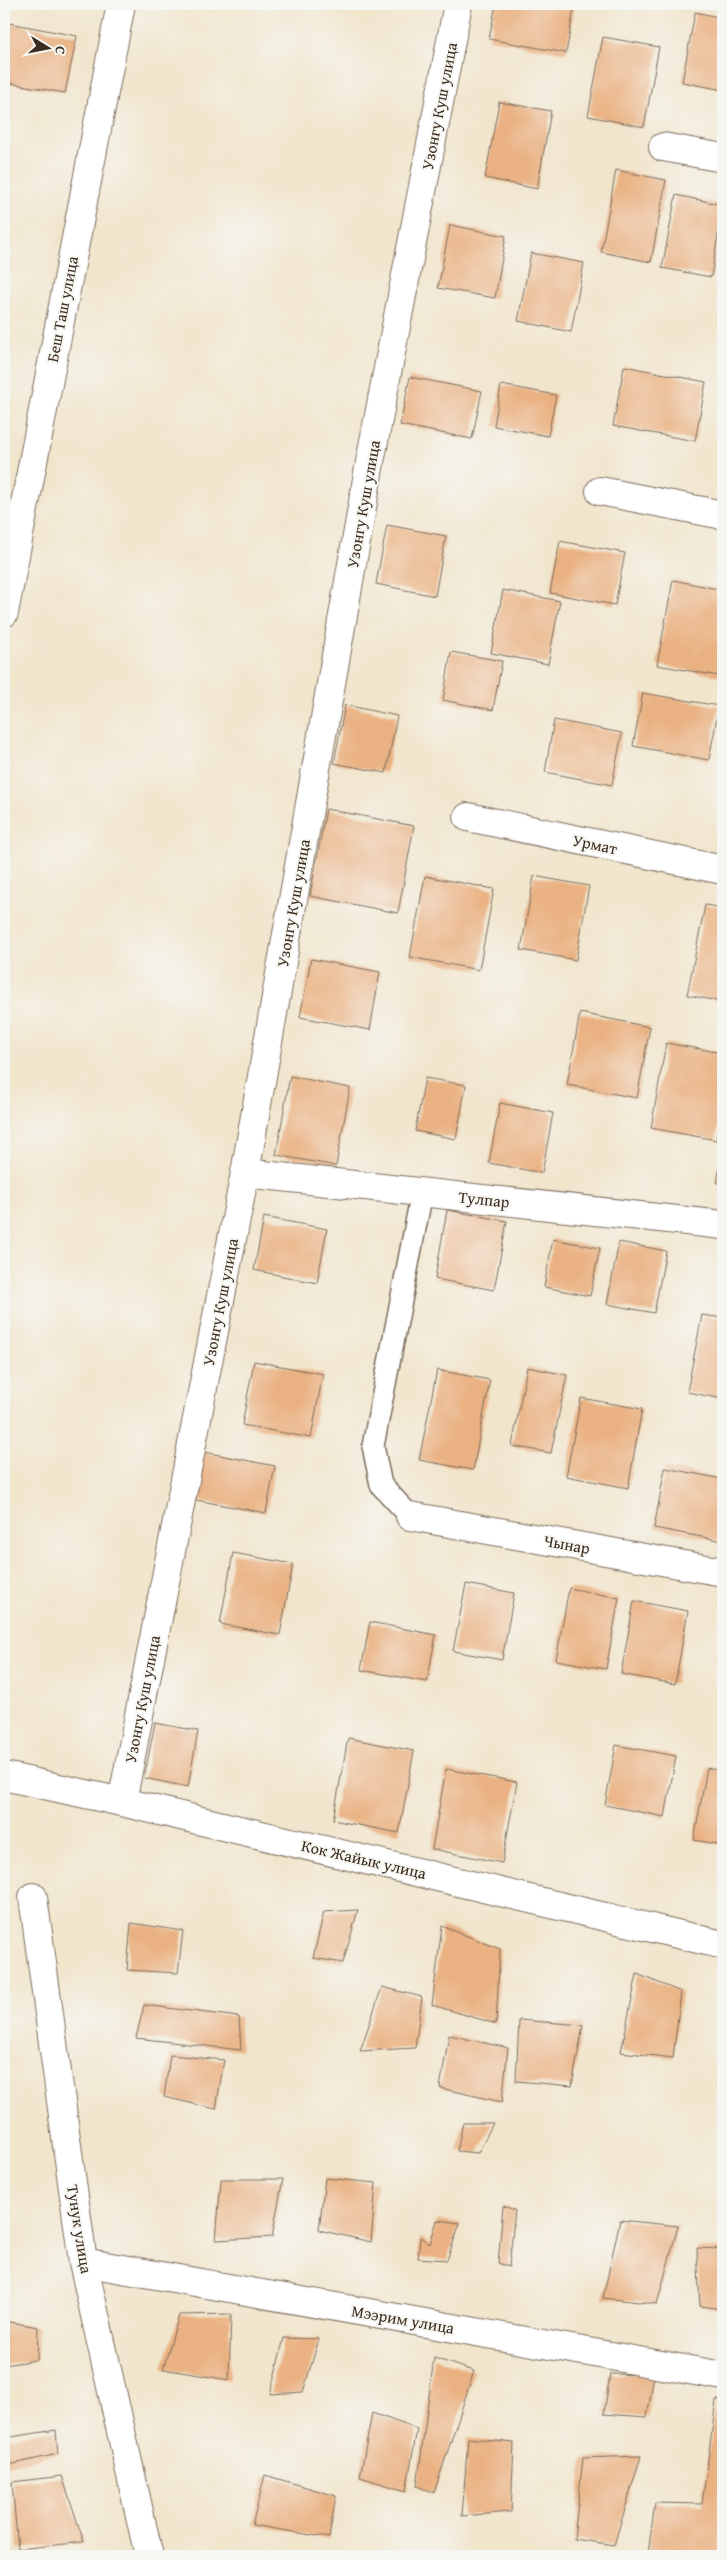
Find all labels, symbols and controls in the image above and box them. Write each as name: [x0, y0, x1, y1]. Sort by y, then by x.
north arrow: [22, 22, 72, 72]
street label: Узонгу Куш улица: [415, 40, 463, 172]
text: С: [50, 45, 71, 56]
street label: Беш Таш улица: [40, 254, 84, 364]
street label: Узонгу Куш улица: [340, 438, 386, 570]
street label: Урмат: [570, 828, 620, 860]
street label: Узонгу Куш улица: [270, 837, 316, 969]
street label: Тулпар: [457, 1184, 511, 1214]
street label: Узонгу Куш улица: [196, 1236, 244, 1368]
street label: Чынар: [542, 1528, 592, 1560]
street label: Узонгу Куш улица: [118, 1633, 166, 1765]
street label: Кок Жайык улица: [299, 1833, 429, 1885]
street label: Тунук улица: [61, 2183, 99, 2276]
street label: Мээрим улица: [350, 2298, 457, 2340]

